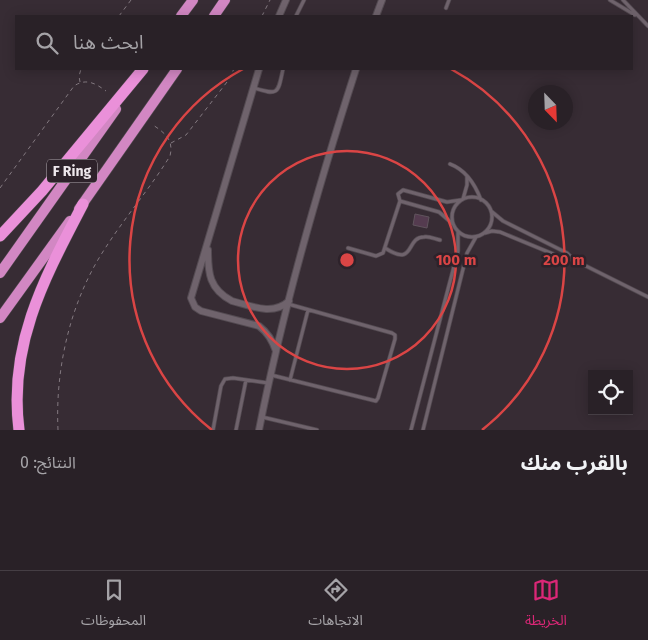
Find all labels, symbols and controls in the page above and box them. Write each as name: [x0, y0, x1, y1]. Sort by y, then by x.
search box: [15, 15, 633, 70]
icon: search: [33, 29, 61, 57]
text: ابحث هنا: [73, 31, 144, 54]
north arrow: [528, 85, 573, 130]
road number: F Ring: [47, 160, 97, 182]
centre of rings: [338, 251, 356, 269]
text: 100 m: [436, 251, 476, 269]
text: 200 m: [543, 251, 585, 269]
map controls: [588, 370, 633, 415]
button: locate: [588, 370, 633, 415]
text: بالقرب منك: [521, 450, 628, 476]
text: النتائج: 0: [20, 453, 76, 472]
tab: المحفوظات: [81, 576, 146, 635]
tab: الاتجاهات: [308, 576, 363, 635]
tab: الخريطة: [525, 576, 567, 635]

